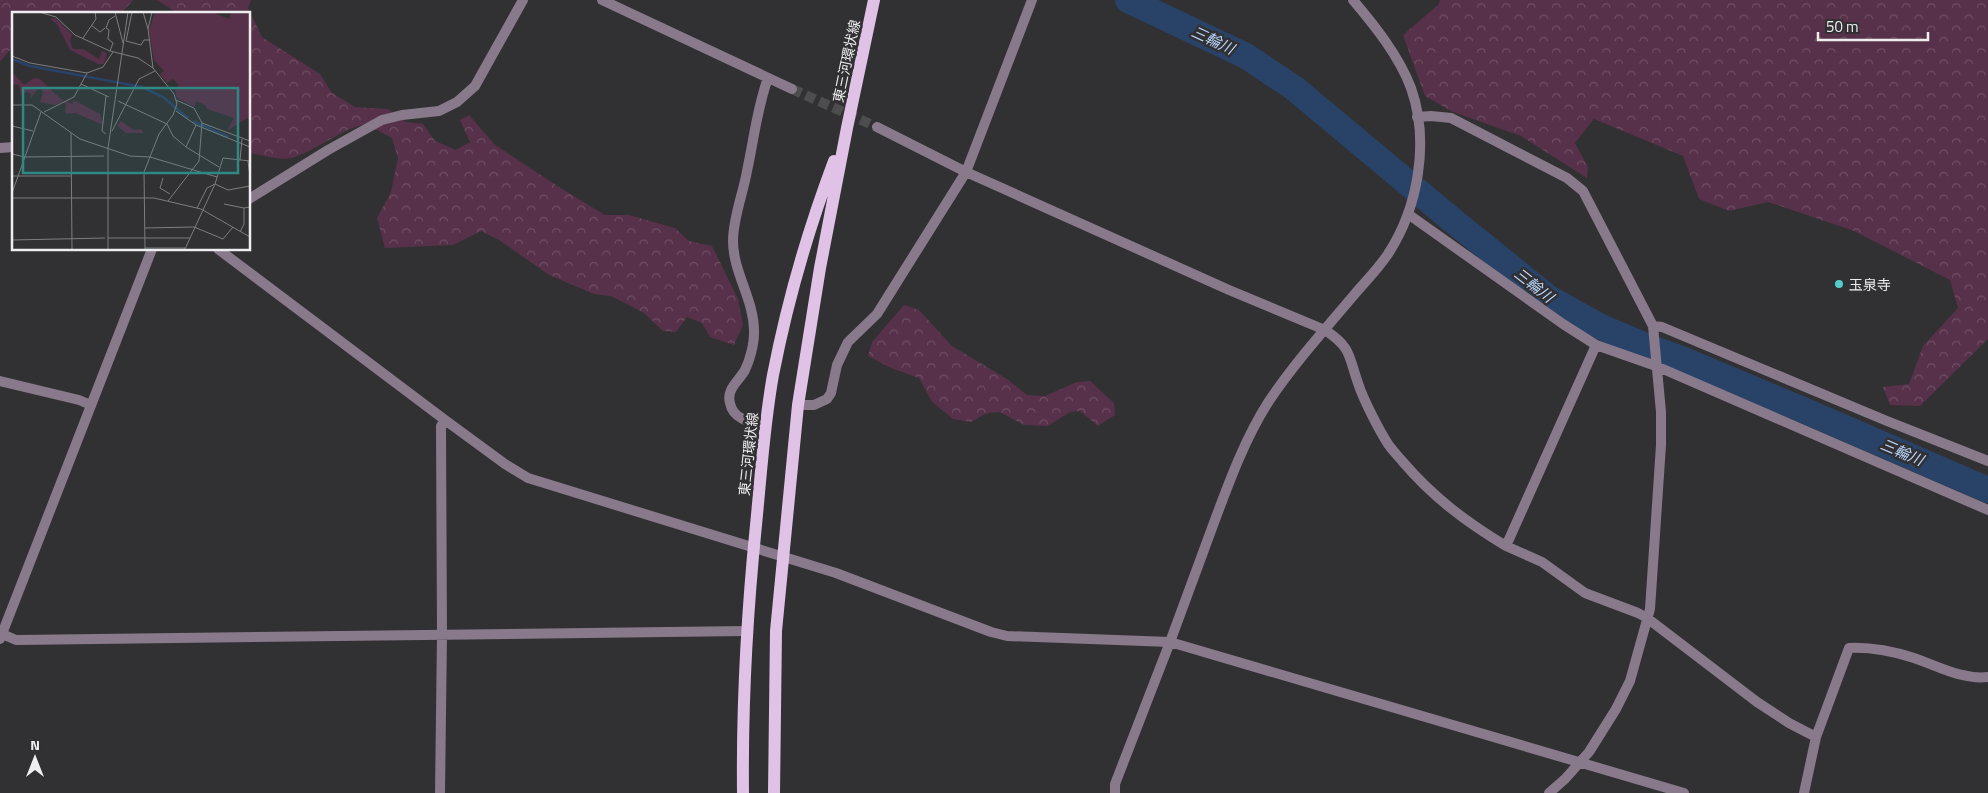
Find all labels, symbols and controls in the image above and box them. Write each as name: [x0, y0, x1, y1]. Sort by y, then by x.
scale bar: [1818, 10, 1928, 42]
inset map: [12, 12, 250, 250]
text: 50 m: [1826, 15, 1859, 38]
street label: 東三河環状線: [827, 18, 865, 104]
water label: 三輪川: [1188, 20, 1240, 61]
water label: 三輪川: [1509, 262, 1560, 309]
place label: 玉泉寺: [1849, 274, 1891, 295]
marker: 玉泉寺: [1833, 278, 1845, 290]
street label: 東三河環状線: [733, 411, 763, 497]
water label: 三輪川: [1877, 433, 1929, 472]
north arrow: [10, 733, 60, 783]
text: N: [30, 734, 40, 755]

